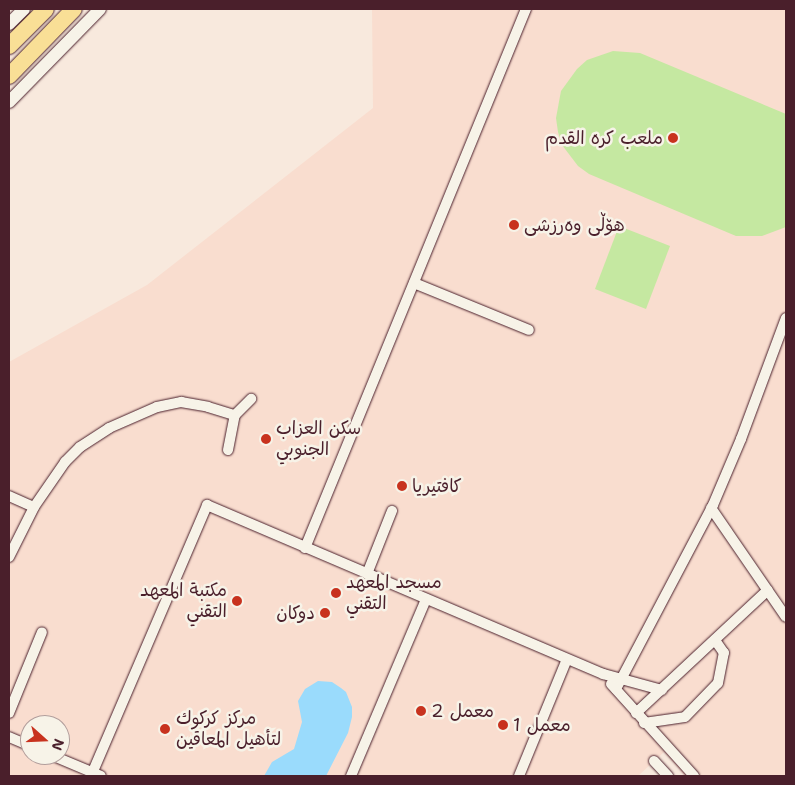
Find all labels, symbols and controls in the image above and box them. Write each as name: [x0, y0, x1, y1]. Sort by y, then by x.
place label: ملعب كره القدم: [545, 127, 663, 149]
marker: ملعب كره القدم: [667, 132, 679, 144]
place label: هۆڵی وەرزشی: [524, 214, 625, 236]
marker: هۆڵی وەرزشی: [508, 219, 520, 231]
place label: سكن العزاب الجنوبي: [276, 418, 361, 460]
marker: سكن العزاب الجنوبي: [260, 433, 272, 445]
place label: کافتیریا: [412, 475, 462, 497]
marker: کافتیریا: [396, 480, 408, 492]
place label: مسجد المعهد التقني: [346, 572, 442, 614]
place label: مكتبة المعهد التقني: [140, 580, 227, 622]
marker: مسجد المعهد التقني: [330, 587, 342, 599]
marker: مكتبة المعهد التقني: [231, 595, 243, 607]
place label: دوکان: [276, 602, 315, 624]
marker: دوکان: [319, 607, 331, 619]
place label: معمل 2: [431, 700, 494, 722]
marker: معمل 2: [415, 705, 427, 717]
place label: مركز كركوك لتأهيل المعاقين: [176, 708, 281, 751]
place label: معمل 1: [513, 714, 571, 736]
north arrow: [20, 715, 70, 765]
marker: معمل 1: [497, 719, 509, 731]
marker: مركز كركوك لتأهيل المعاقين: [158, 722, 172, 736]
text: N: [48, 736, 69, 753]

